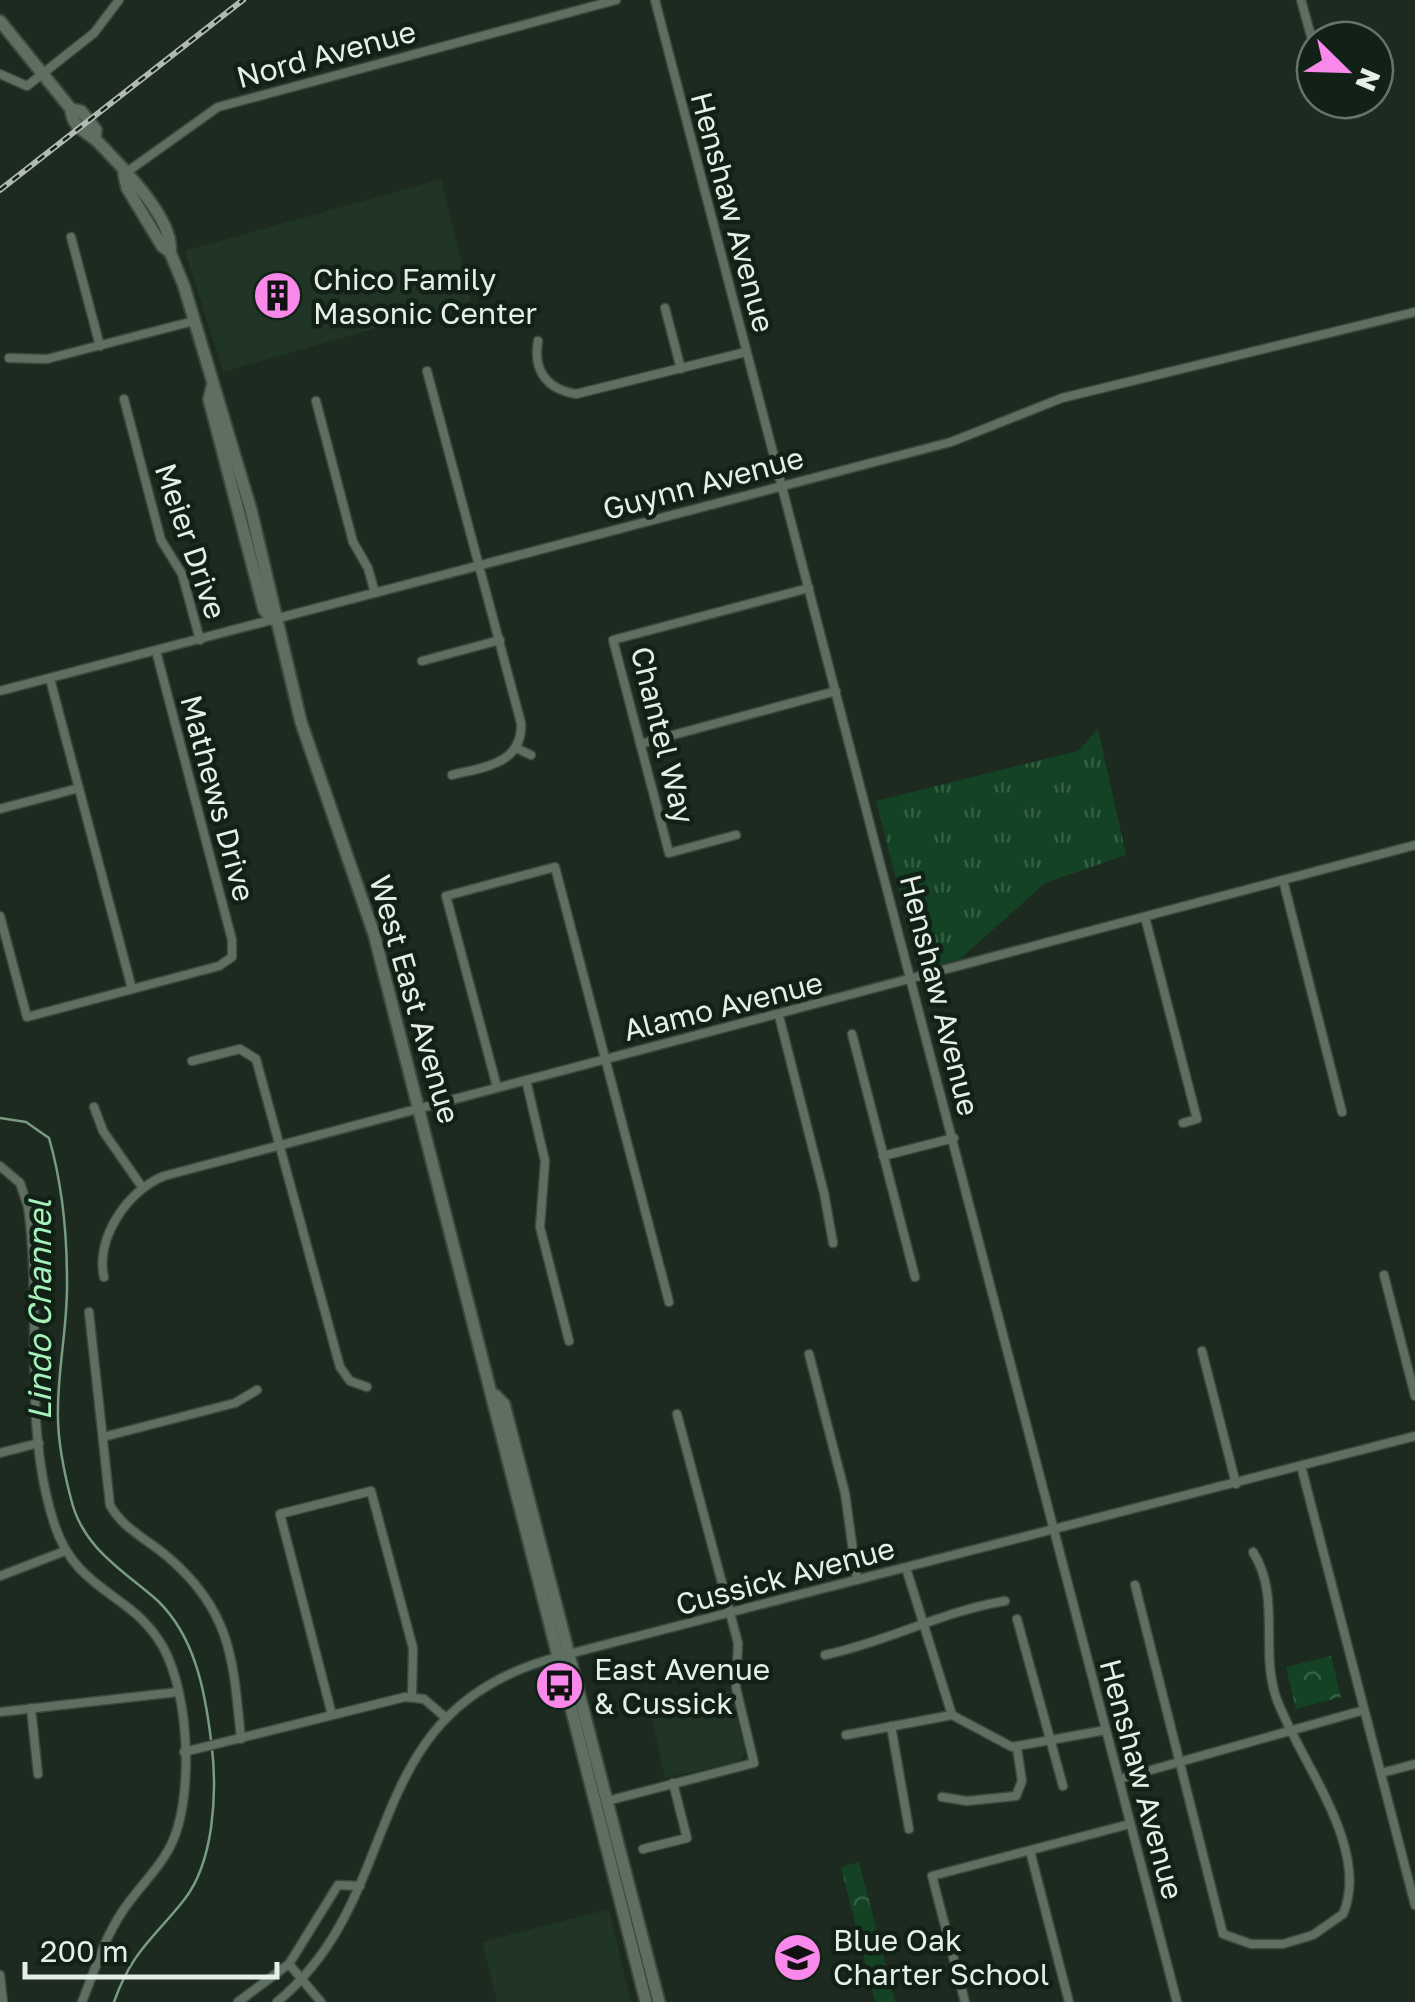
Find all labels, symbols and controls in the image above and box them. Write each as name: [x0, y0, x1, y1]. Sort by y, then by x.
street label: Nord Avenue: [232, 13, 420, 95]
north arrow: [1295, 20, 1395, 120]
text: N: [1349, 64, 1388, 96]
street label: Henshaw Avenue: [684, 88, 782, 336]
place label: Chico Family Masonic Center: [313, 261, 537, 331]
building icon: Chico Family Masonic Center: [252, 270, 304, 322]
street label: Guynn Avenue: [599, 439, 807, 527]
street label: Meier Drive: [148, 458, 234, 624]
street label: Chantel Way: [624, 643, 702, 827]
street label: Mathews Drive: [173, 691, 263, 905]
street label: West East Avenue: [362, 871, 468, 1127]
street label: Henshaw Avenue: [893, 871, 987, 1119]
street label: Alamo Avenue: [620, 964, 826, 1048]
water label: Lindo Channel: [20, 1198, 58, 1421]
street label: Cussick Avenue: [672, 1529, 898, 1623]
place label: East Avenue & Cussick: [594, 1651, 770, 1721]
street label: Henshaw Avenue: [1093, 1655, 1191, 1903]
bus stop icon: East Avenue & Cussick: [533, 1660, 585, 1712]
scale bar: [25, 1917, 278, 1979]
place label: Blue Oak Charter School: [833, 1922, 1049, 1992]
school or university icon: Blue Oak Charter School: [772, 1931, 824, 1983]
text: 200 m: [40, 1933, 129, 1969]

